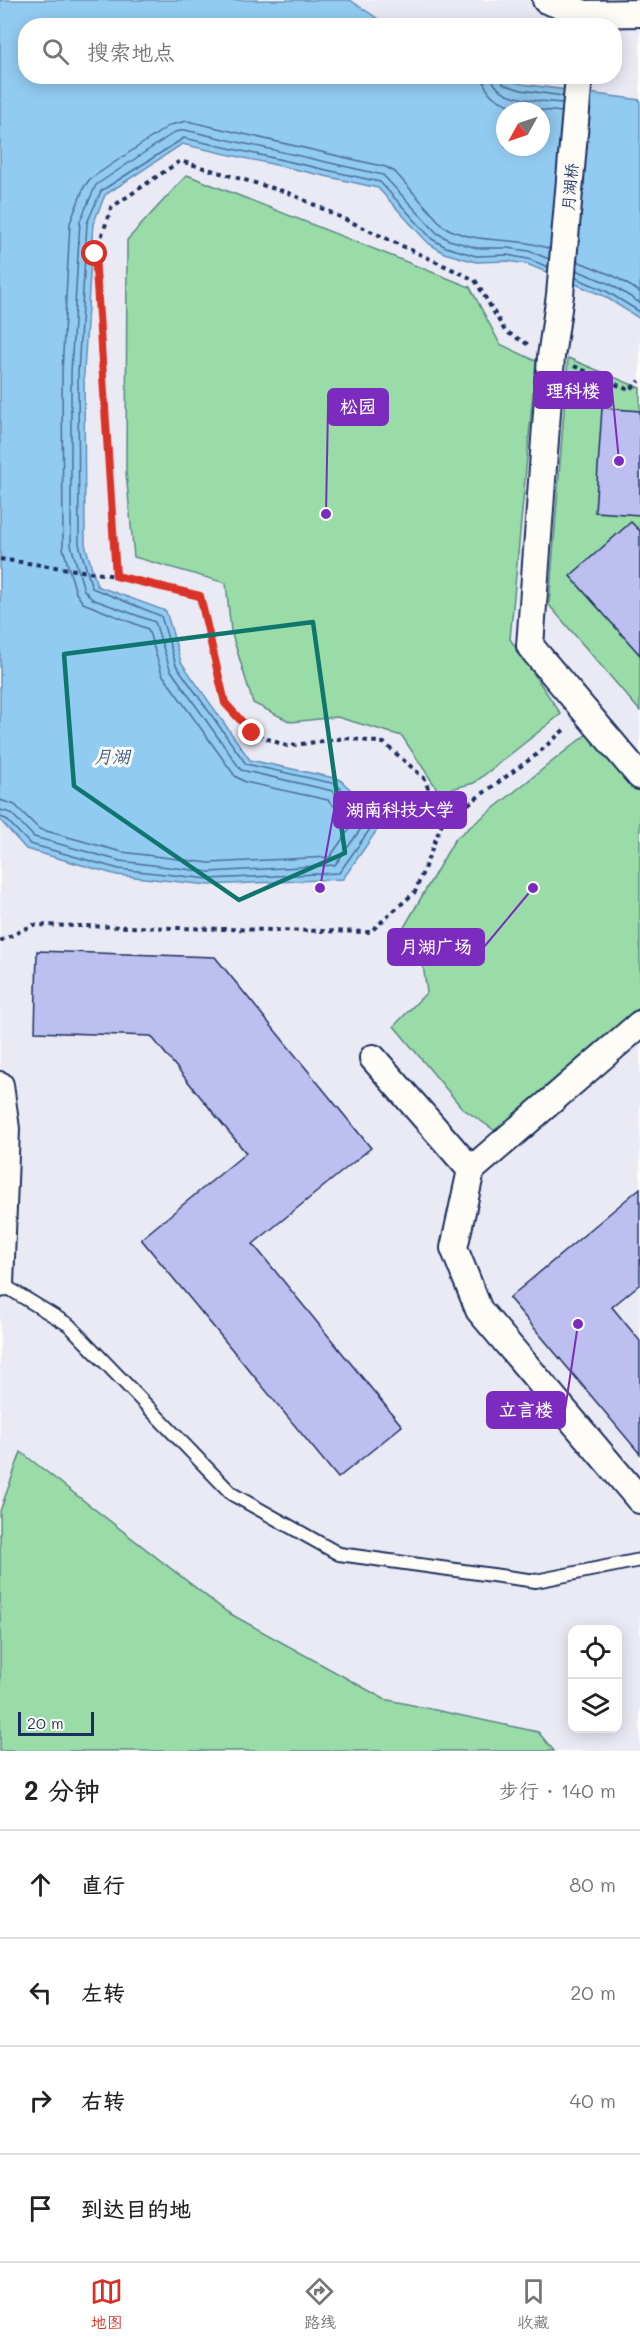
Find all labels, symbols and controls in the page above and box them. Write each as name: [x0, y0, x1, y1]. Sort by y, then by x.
search box: [18, 18, 622, 84]
icon: search: [39, 35, 72, 68]
text: 搜索地点: [87, 37, 175, 66]
north arrow: [496, 102, 550, 156]
street label: 月湖桥: [556, 162, 582, 212]
route start: [81, 240, 107, 266]
callout: 理科楼: [534, 372, 612, 408]
text: 理科楼: [546, 378, 600, 402]
callout: 松园: [328, 389, 388, 425]
text: 松园: [340, 394, 376, 418]
route end: [238, 719, 264, 745]
water label: 月湖: [94, 744, 132, 768]
callout: 湖南科技大学: [334, 792, 466, 828]
text: 湖南科技大学: [346, 797, 454, 821]
callout: 月湖广场: [388, 929, 484, 965]
text: 月湖广场: [400, 934, 472, 958]
callout: 立言楼: [487, 1392, 565, 1428]
text: 立言楼: [499, 1397, 553, 1421]
map controls: [568, 1625, 622, 1733]
button: locate: [568, 1625, 622, 1679]
button: layers: [568, 1679, 622, 1733]
scale bar: [18, 1709, 94, 1736]
text: 20 m: [27, 1712, 64, 1733]
text: 2 分钟: [24, 1773, 100, 1807]
text: 步行 · 140 m: [499, 1777, 616, 1803]
icon: ahead: [24, 1868, 57, 1901]
text: 直行: [81, 1870, 125, 1899]
text: 80 m: [569, 1871, 616, 1897]
icon: left: [24, 1976, 57, 2009]
text: 左转: [81, 1978, 125, 2007]
text: 20 m: [570, 1979, 616, 2005]
icon: right: [24, 2084, 57, 2117]
text: 右转: [81, 2086, 125, 2115]
text: 40 m: [570, 2087, 616, 2113]
icon: arrive: [24, 2192, 57, 2225]
text: 到达目的地: [81, 2194, 191, 2223]
tab: 地图: [90, 2275, 123, 2333]
tab: 路线: [303, 2275, 336, 2333]
tab: 收藏: [517, 2275, 550, 2333]

